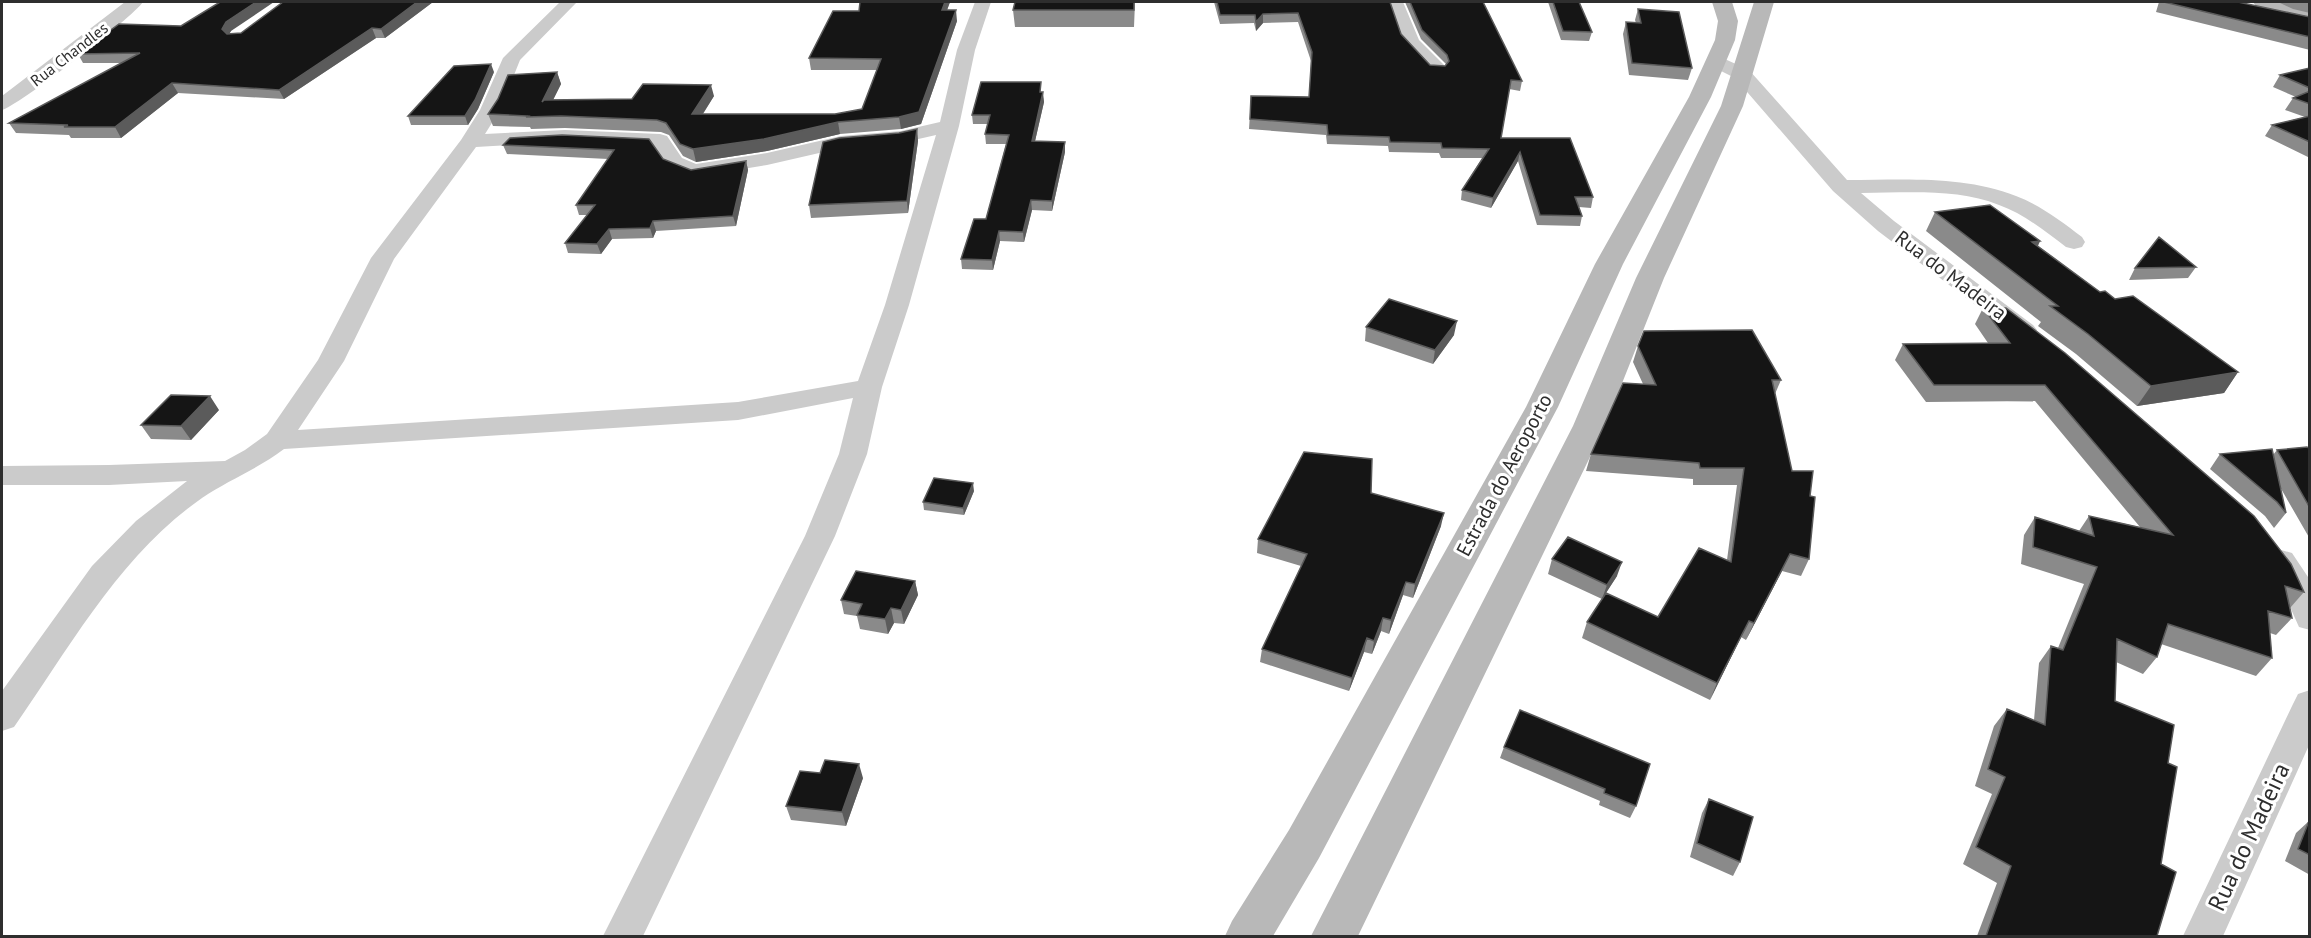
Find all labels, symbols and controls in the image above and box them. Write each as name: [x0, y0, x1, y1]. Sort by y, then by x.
street label: Rua Chandles: [26, 17, 112, 90]
street label: Rua do Madeira: [1890, 225, 2012, 325]
street label: Estrada do Aeroporto: [1450, 389, 1558, 561]
street label: Rua do Madeira: [2201, 758, 2296, 916]

